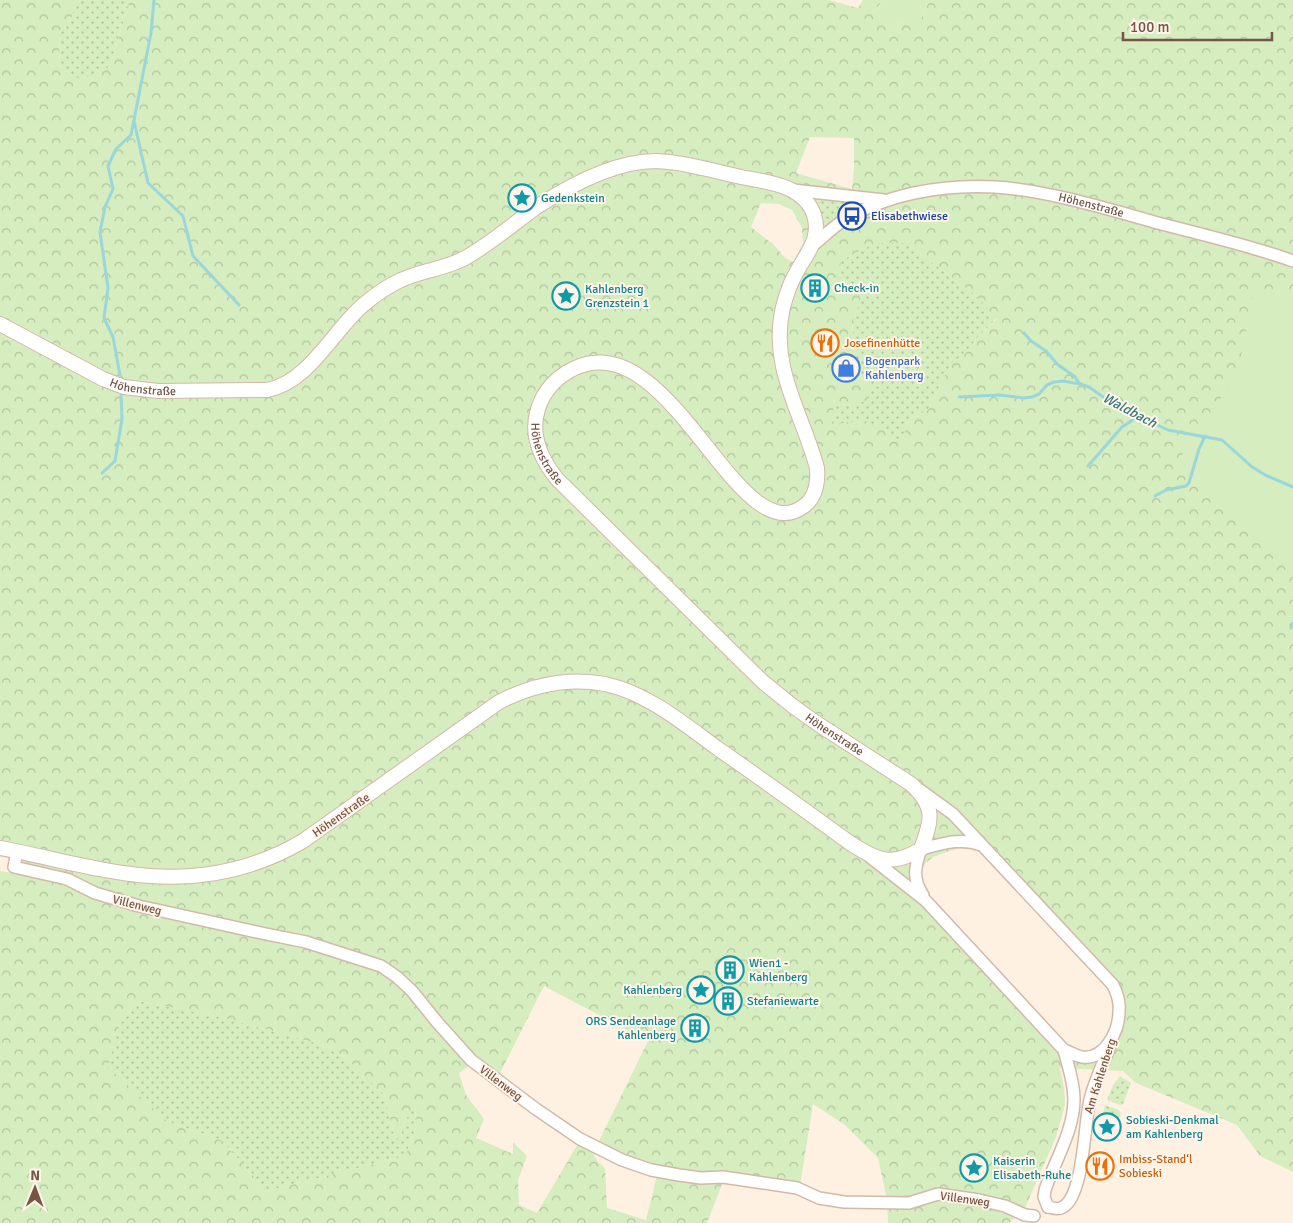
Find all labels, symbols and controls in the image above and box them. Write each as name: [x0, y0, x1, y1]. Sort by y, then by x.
scale bar: [1123, 10, 1272, 42]
text: 100 m: [1130, 18, 1170, 36]
place icon: Gedenkstein: [507, 183, 537, 213]
street label: Höhenstraße: [1057, 190, 1125, 221]
place label: Gedenkstein: [541, 191, 605, 206]
bus stop icon: Elisabethwiese: [837, 201, 867, 231]
place label: Elisabethwiese: [871, 209, 948, 224]
building icon: Check-in: [800, 273, 830, 303]
place icon: Kahlenberg Grenzstein 1: [551, 281, 581, 311]
place label: Check-in: [834, 281, 879, 296]
place label: Kahlenberg Grenzstein 1: [585, 282, 649, 311]
restaurant icon: Josefinenhütte: [810, 328, 840, 358]
place label: Josefinenhütte: [844, 336, 920, 351]
shop icon: Bogenpark Kahlenberg: [831, 353, 861, 383]
place label: Bogenpark Kahlenberg: [865, 354, 924, 383]
street label: Höhenstraße: [107, 375, 176, 399]
water label: Waldbach: [1100, 389, 1160, 432]
street label: Höhenstraße: [527, 423, 566, 488]
street label: Höhenstraße: [802, 710, 866, 759]
street label: Höhenstraße: [310, 790, 373, 841]
street label: Villenweg: [111, 892, 163, 919]
building icon: Wien1 - Kahlenberg: [715, 955, 745, 985]
place label: Wien1 - Kahlenberg: [749, 956, 808, 985]
place icon: Kahlenberg: [686, 975, 716, 1005]
place label: Kahlenberg: [623, 983, 682, 998]
building icon: Stefaniewarte: [713, 986, 743, 1016]
place label: Stefaniewarte: [747, 994, 819, 1009]
building icon: ORS Sendeanlage Kahlenberg: [680, 1013, 710, 1043]
place label: ORS Sendeanlage Kahlenberg: [585, 1014, 676, 1043]
street label: Am Kahlenberg: [1081, 1037, 1120, 1116]
street label: Villenweg: [476, 1062, 525, 1104]
place icon: Sobieski-Denkmal am Kahlenberg: [1092, 1112, 1122, 1142]
place label: Sobieski-Denkmal am Kahlenberg: [1126, 1113, 1219, 1142]
restaurant icon: Imbiss-Stand‘l Sobieski: [1085, 1151, 1115, 1181]
place label: Imbiss-Stand‘l Sobieski: [1119, 1152, 1193, 1181]
place icon: Kaiserin Elisabeth-Ruhe: [959, 1153, 989, 1183]
place label: Kaiserin Elisabeth-Ruhe: [993, 1154, 1071, 1183]
north arrow: [10, 1163, 60, 1213]
text: N: [30, 1167, 40, 1184]
street label: Villenweg: [939, 1189, 991, 1210]

